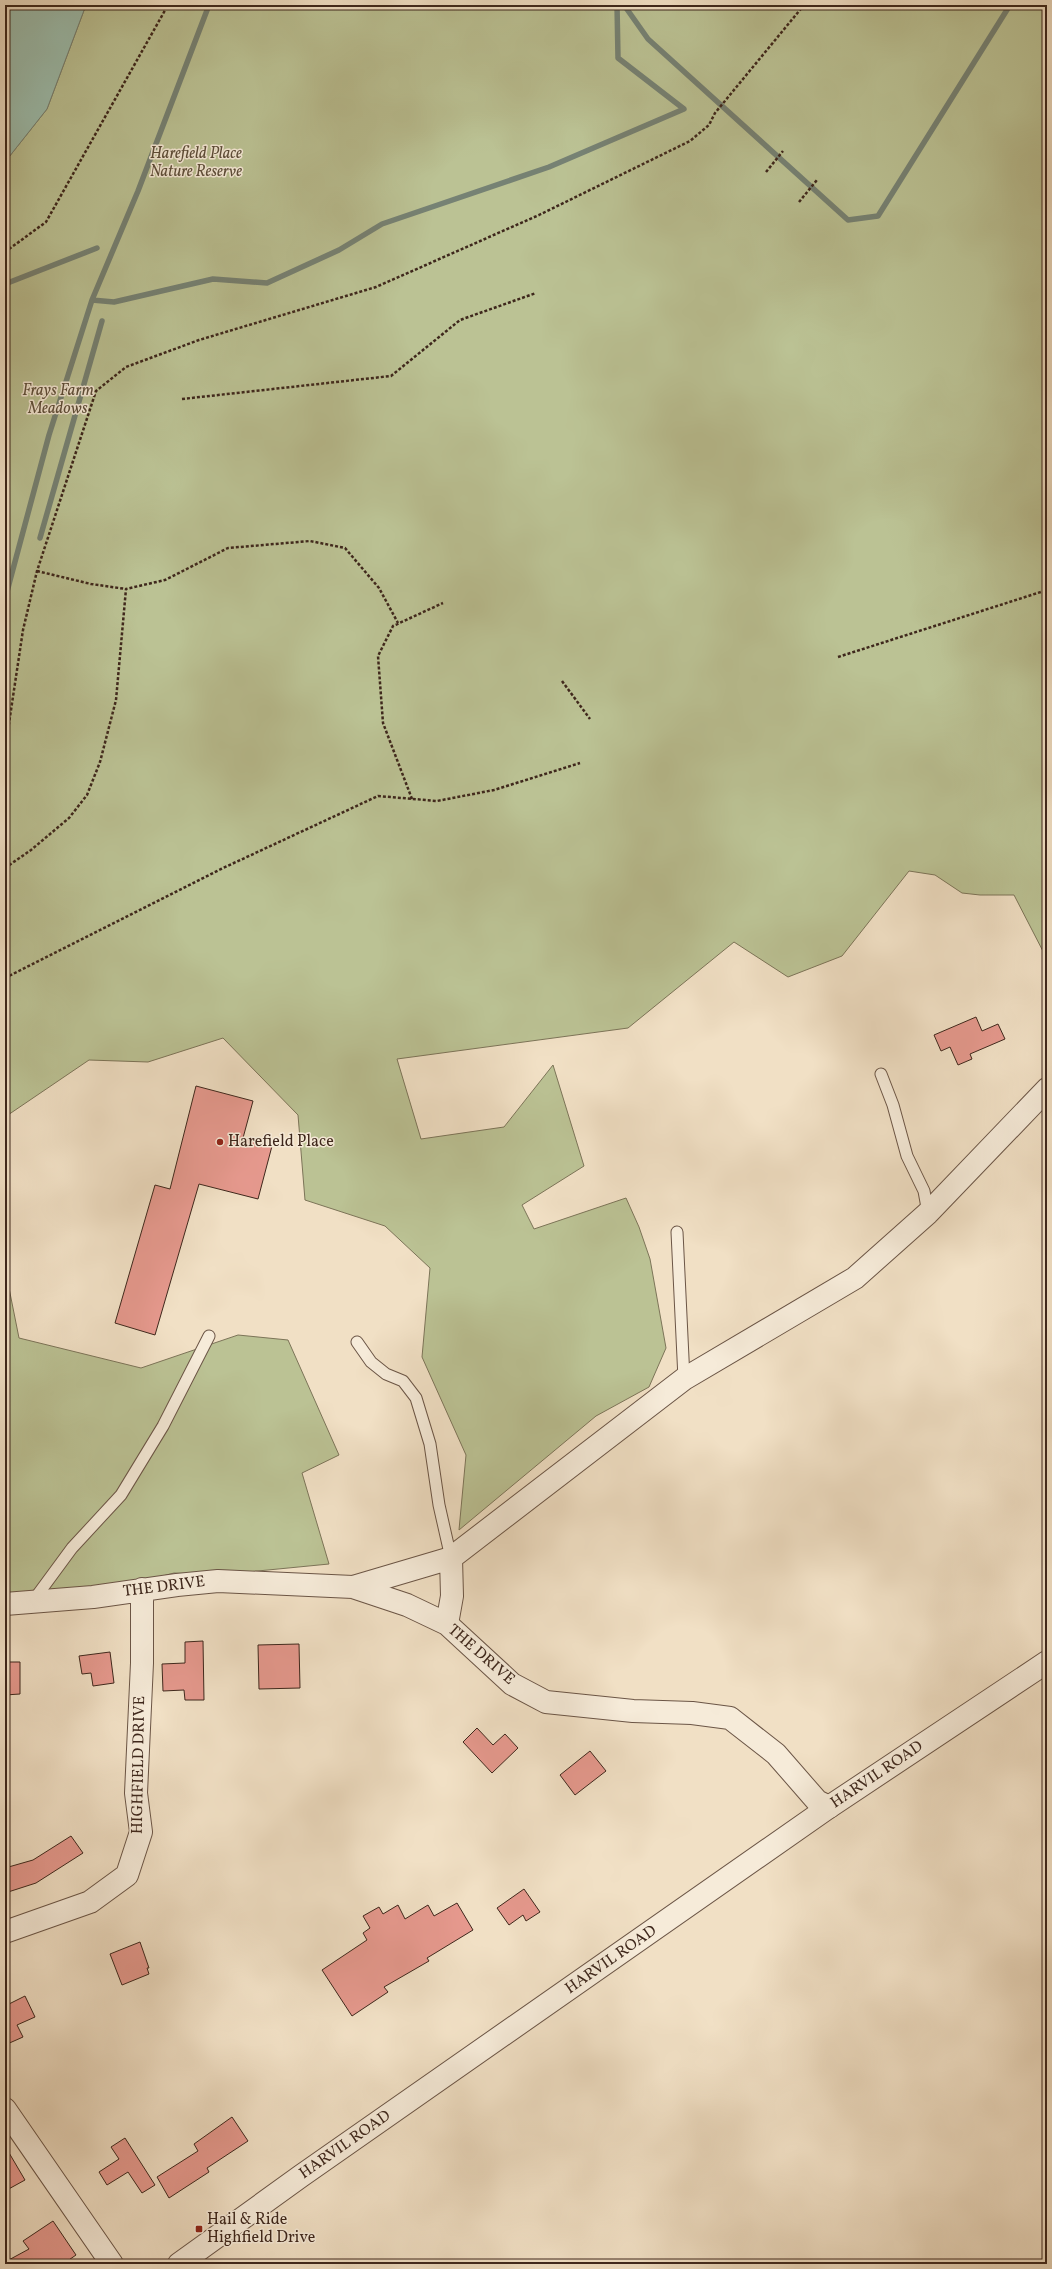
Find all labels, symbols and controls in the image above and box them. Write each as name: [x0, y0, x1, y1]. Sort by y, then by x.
park label: Harefield Place Nature Reserve: [150, 143, 242, 183]
park label: Frays Farm Meadows: [22, 380, 94, 420]
place label: Harefield Place: [228, 1131, 334, 1153]
marker: Harefield Place: [215, 1137, 225, 1147]
street label: THE DRIVE: [122, 1571, 206, 1603]
street label: THE DRIVE: [443, 1620, 519, 1690]
street label: HIGHFIELD DRIVE: [127, 1696, 151, 1834]
street label: HARVIL ROAD: [826, 1736, 928, 1814]
street label: HARVIL ROAD: [561, 1920, 661, 2000]
street label: HARVIL ROAD: [295, 2105, 395, 2185]
place label: Hail & Ride Highfield Drive: [207, 2209, 315, 2249]
marker: Hail & Ride Highfield Drive: [194, 2224, 204, 2234]

